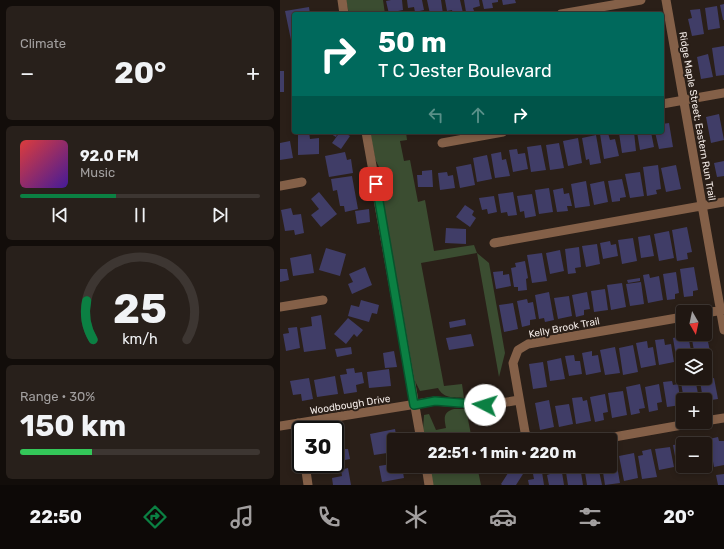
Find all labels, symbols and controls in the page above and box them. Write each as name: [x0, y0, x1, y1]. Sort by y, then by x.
text: 50 m: [378, 26, 447, 59]
icon: right: [312, 28, 364, 80]
street label: Ridge Maple Street; Eastern Run Trail: [676, 31, 718, 202]
text: Climate: [20, 36, 66, 51]
text: 20°: [114, 55, 166, 91]
text: −: [20, 60, 34, 87]
text: +: [246, 60, 260, 87]
text: T C Jester Boulevard: [378, 60, 552, 82]
icon: left: [425, 104, 447, 126]
icon: ahead: [467, 104, 489, 126]
icon: right: [509, 104, 531, 126]
text: 92.0 FM: [80, 147, 139, 165]
text: Music: [80, 165, 115, 180]
pin: [359, 167, 393, 201]
icon: arrive: [365, 173, 387, 195]
icon: previous: [49, 204, 71, 226]
icon: pause: [129, 204, 151, 226]
icon: next: [209, 204, 231, 226]
text: 25: [113, 284, 167, 333]
north arrow: [676, 305, 712, 341]
map controls: [676, 305, 712, 473]
street label: Kelly Brook Trail: [528, 315, 601, 341]
text: km/h: [122, 331, 158, 348]
button: layers: [676, 349, 712, 385]
position arrow: [464, 384, 506, 426]
text: Range · 30%: [20, 389, 95, 404]
street label: Woodbough Drive: [309, 393, 392, 417]
button: +: [676, 393, 712, 429]
text: 150 km: [20, 408, 126, 444]
speed limit sign: 30: [292, 421, 344, 473]
button: −: [676, 437, 712, 473]
text: 22:51 · 1 min · 220 m: [428, 444, 576, 462]
icon: directions: [141, 503, 169, 531]
icon: music: [228, 503, 256, 531]
icon: phone: [315, 503, 343, 531]
icon: climate: [402, 503, 430, 531]
icon: car: [489, 503, 517, 531]
icon: filters: [576, 503, 604, 531]
text: 22:50: [30, 506, 82, 528]
text: 20°: [663, 506, 694, 528]

